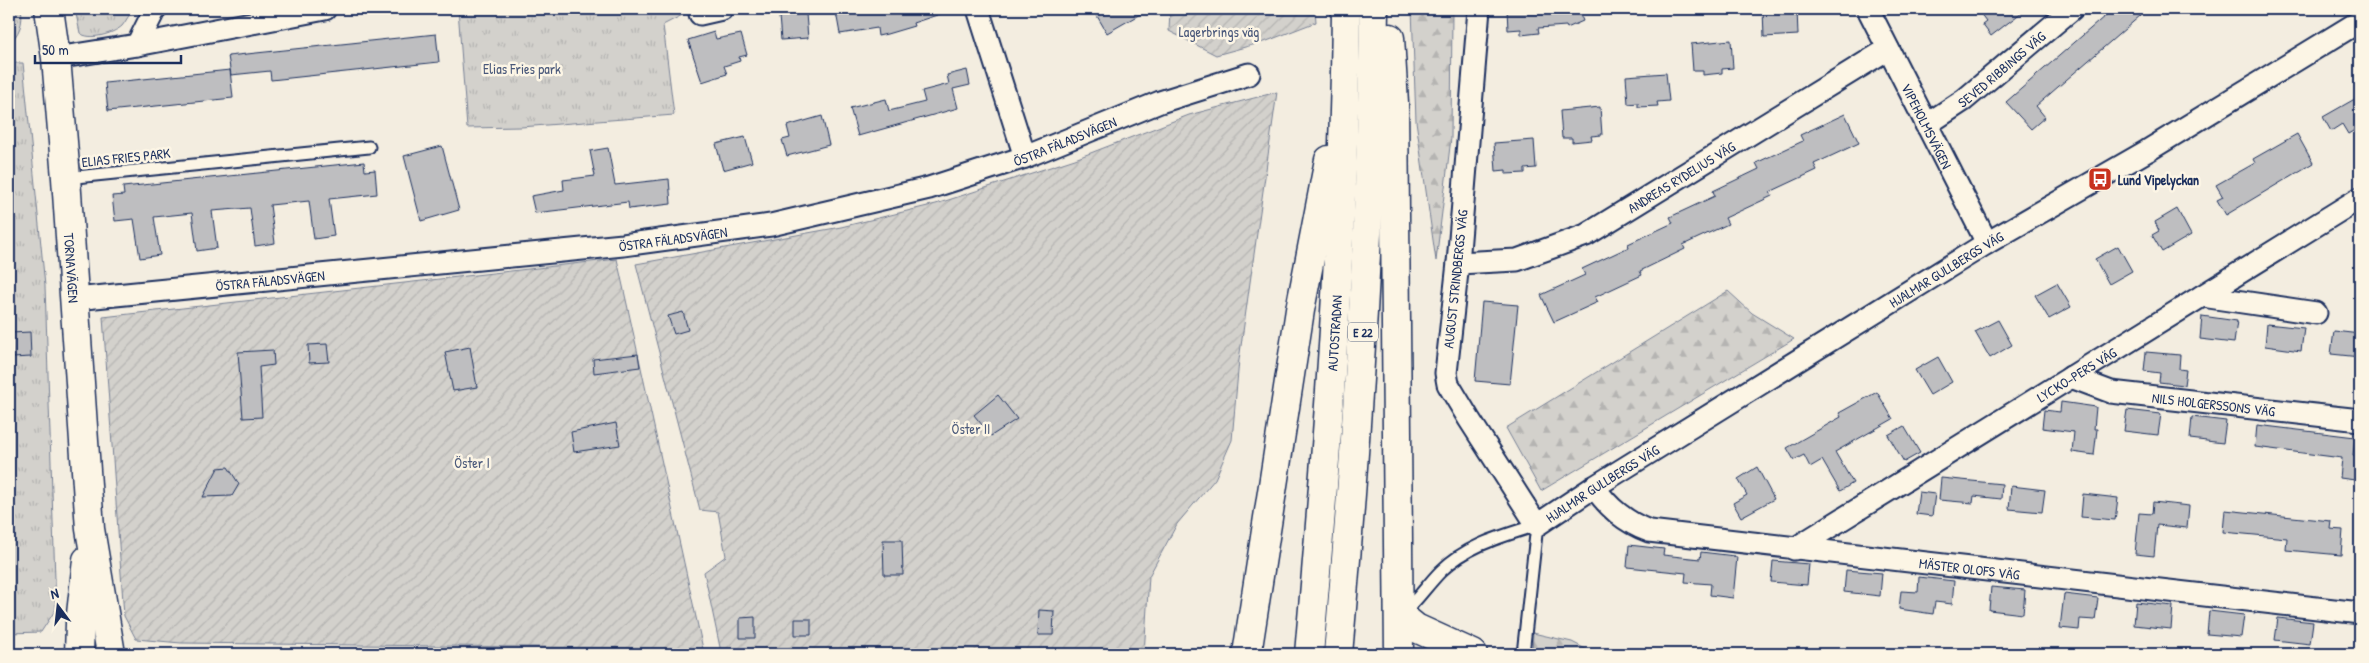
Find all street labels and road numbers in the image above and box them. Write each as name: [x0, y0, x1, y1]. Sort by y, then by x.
street label: SEVED RIBBINGS VÄG: [1954, 26, 2049, 111]
street label: VIPEHOLMSVÄGEN: [1898, 80, 1957, 172]
street label: ÖSTRA FÄLADSVÄGEN: [1011, 111, 1119, 170]
street label: ANDREAS RYDELIUS VÄG: [1624, 136, 1738, 217]
street label: ELIAS FRIES PARK: [81, 143, 172, 171]
street label: AUGUST STRINDBERGS VÄG: [1438, 208, 1472, 349]
street label: ÖSTRA FÄLADSVÄGEN: [618, 222, 728, 255]
street label: HJALMAR GULLBERGS VÄG: [1885, 226, 2007, 311]
street label: TORNAVÄGEN: [60, 232, 84, 304]
street label: ÖSTRA FÄLADSVÄGEN: [215, 265, 326, 295]
street label: AUTOSTRADAN: [1322, 294, 1346, 372]
road number: E 22: [1348, 322, 1378, 342]
street label: LYCKO-PERS VÄG: [2033, 342, 2120, 406]
street label: NILS HOLGERSSONS VÄG: [2151, 387, 2276, 420]
street label: HJALMAR GULLBERGS VÄG: [1542, 439, 1663, 526]
street label: MÄSTER OLOFS VÄG: [1918, 553, 2021, 583]

